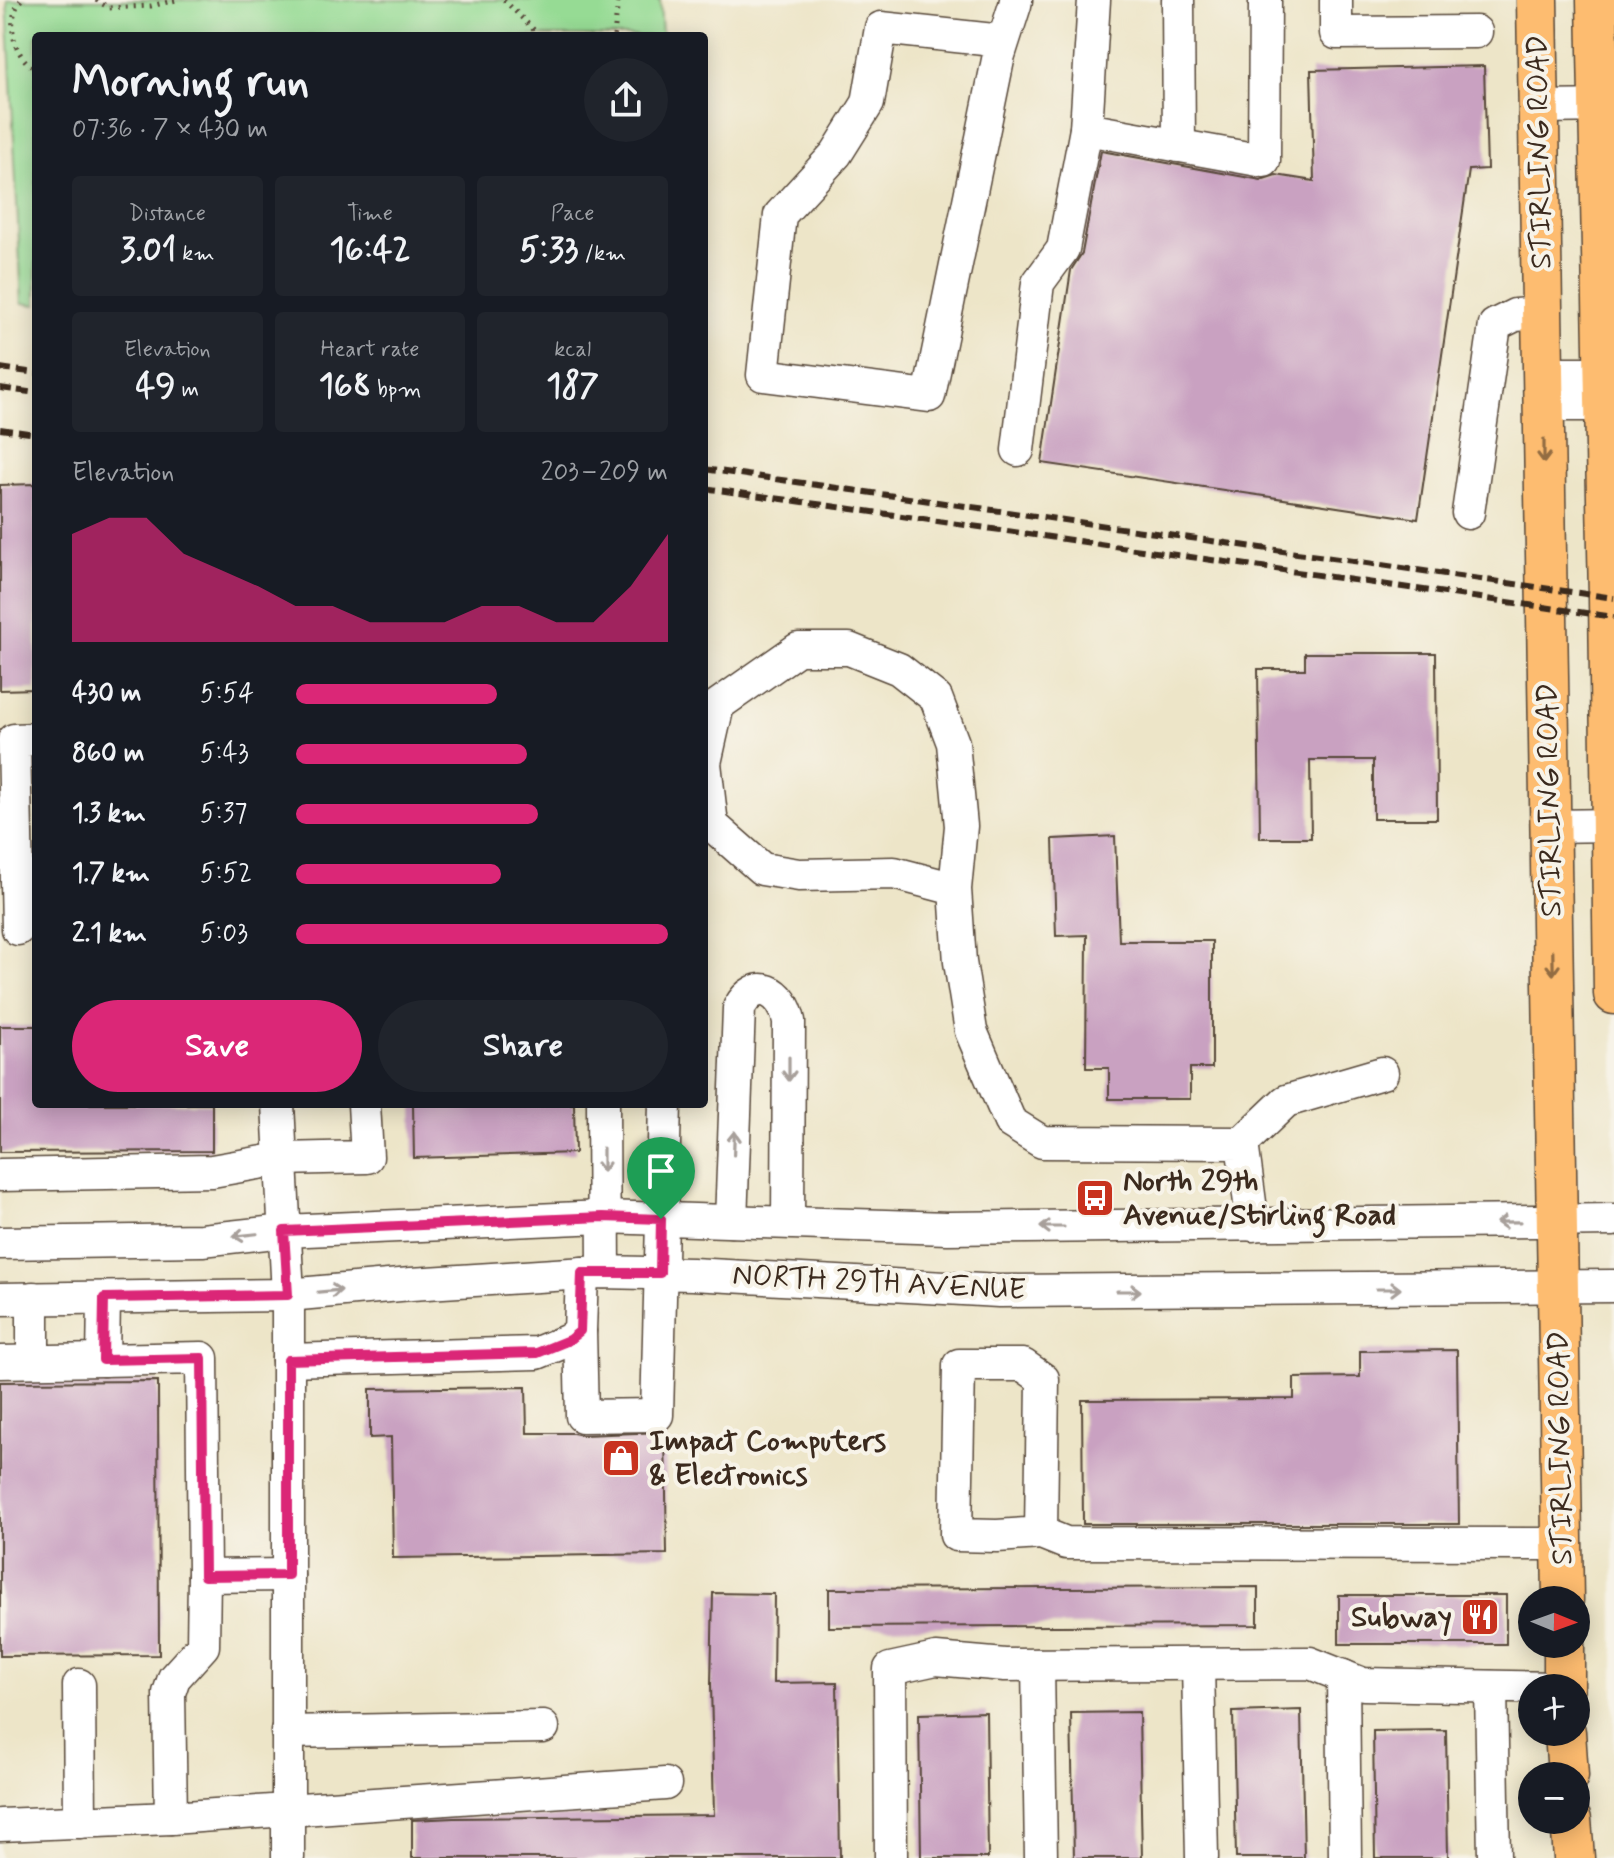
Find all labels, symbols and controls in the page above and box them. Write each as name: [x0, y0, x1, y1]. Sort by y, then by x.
street label: STIRLING ROAD: [1518, 35, 1562, 269]
text: Morning run: [72, 54, 309, 112]
button: share: [584, 58, 668, 142]
text: 07:36 · 7 × 430 m: [72, 113, 268, 147]
text: Distance: [129, 200, 206, 228]
text: Time: [347, 200, 393, 228]
text: Pace: [551, 200, 595, 228]
text: 3.01: [120, 228, 176, 273]
text: 16:42: [330, 228, 410, 273]
text: 5:33: [519, 228, 578, 273]
text: km: [176, 240, 214, 268]
text: /km: [578, 240, 626, 268]
text: Elevation: [124, 336, 211, 364]
text: Heart rate: [321, 336, 419, 364]
text: kcal: [554, 336, 591, 364]
text: 49: [136, 364, 176, 409]
text: 168: [319, 364, 371, 409]
text: 187: [546, 364, 599, 409]
text: m: [176, 376, 199, 404]
text: bpm: [371, 376, 421, 404]
one-way arrow: [1536, 437, 1552, 464]
text: Elevation: [72, 456, 174, 490]
text: 203–209 m: [541, 456, 668, 490]
text: 430 m: [72, 677, 141, 711]
text: 5:54: [200, 677, 254, 711]
street label: STIRLING ROAD: [1528, 683, 1572, 917]
text: 860 m: [72, 737, 144, 771]
text: 5:43: [200, 737, 249, 771]
text: 1.3 km: [72, 797, 146, 831]
text: 5:37: [200, 797, 247, 831]
text: 1.7 km: [72, 857, 150, 891]
text: 5:52: [200, 857, 252, 891]
text: 2.1 km: [72, 917, 147, 951]
text: 5:03: [200, 917, 248, 951]
one-way arrow: [1545, 949, 1560, 976]
button: Save: [72, 1000, 362, 1092]
button: Share: [378, 1000, 668, 1092]
one-way arrow: [781, 1055, 796, 1082]
one-way arrow: [727, 1130, 742, 1157]
pin: [627, 1137, 695, 1219]
one-way arrow: [595, 1146, 611, 1173]
icon: arrive: [639, 1149, 683, 1193]
place label: North 29th Avenue/Stirling Road: [1123, 1162, 1396, 1239]
bus stop icon: North 29th Avenue/Stirling Road: [1074, 1177, 1116, 1219]
one-way arrow: [1495, 1215, 1522, 1230]
one-way arrow: [1039, 1219, 1066, 1235]
one-way arrow: [233, 1228, 259, 1243]
street label: NORTH 29TH AVENUE: [731, 1256, 1027, 1310]
one-way arrow: [1375, 1281, 1402, 1297]
one-way arrow: [316, 1283, 343, 1298]
one-way arrow: [1115, 1283, 1142, 1299]
street label: STIRLING ROAD: [1539, 1331, 1583, 1565]
place label: Impact Computers & Electronics: [649, 1422, 886, 1495]
shop icon: Impact Computers & Electronics: [600, 1437, 642, 1479]
north arrow: [1518, 1586, 1590, 1658]
map controls: [1518, 1586, 1590, 1834]
restaurant icon: Subway: [1459, 1596, 1501, 1638]
place label: Subway: [1351, 1598, 1452, 1637]
button: +: [1518, 1674, 1590, 1746]
button: −: [1518, 1762, 1590, 1834]

